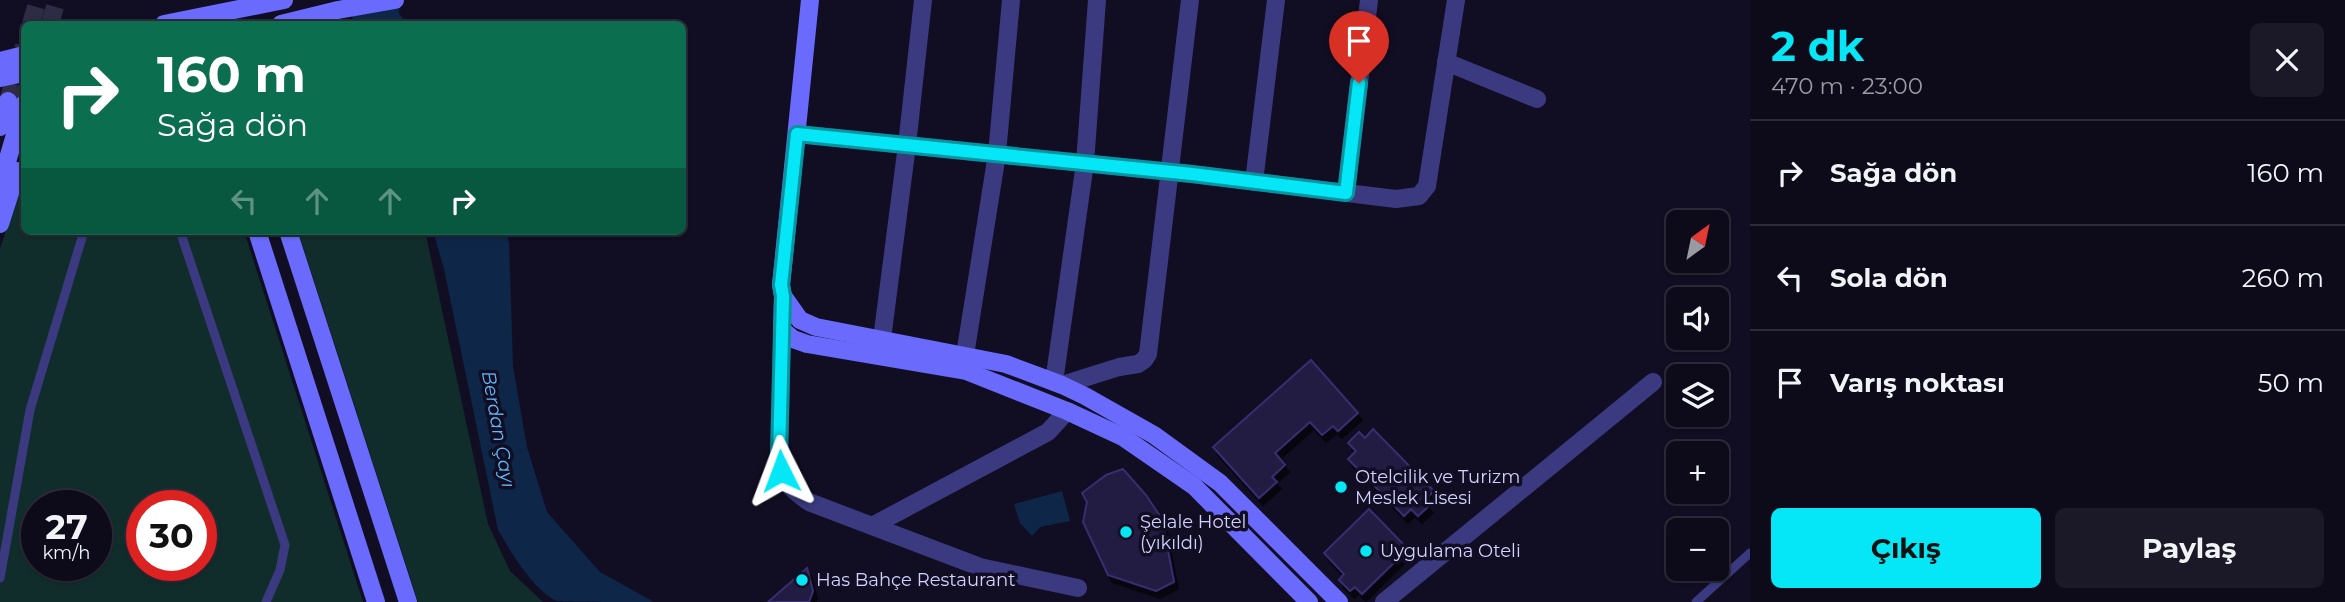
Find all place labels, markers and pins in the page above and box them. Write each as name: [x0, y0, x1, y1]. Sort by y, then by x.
pin: [1329, 11, 1389, 83]
place label: Otelcilik ve Turizm Meslek Lisesi: [1355, 466, 1520, 509]
marker: Otelcilik ve Turizm Meslek Lisesi: [1333, 479, 1349, 495]
place label: Şelale Hotel (yıkıldı): [1140, 511, 1246, 554]
marker: Şelale Hotel (yıkıldı): [1118, 524, 1134, 540]
place label: Uygulama Oteli: [1380, 540, 1521, 562]
marker: Uygulama Oteli: [1358, 543, 1374, 559]
place label: Has Bahçe Restaurant: [816, 569, 1016, 591]
marker: Has Bahçe Restaurant: [794, 572, 810, 588]

